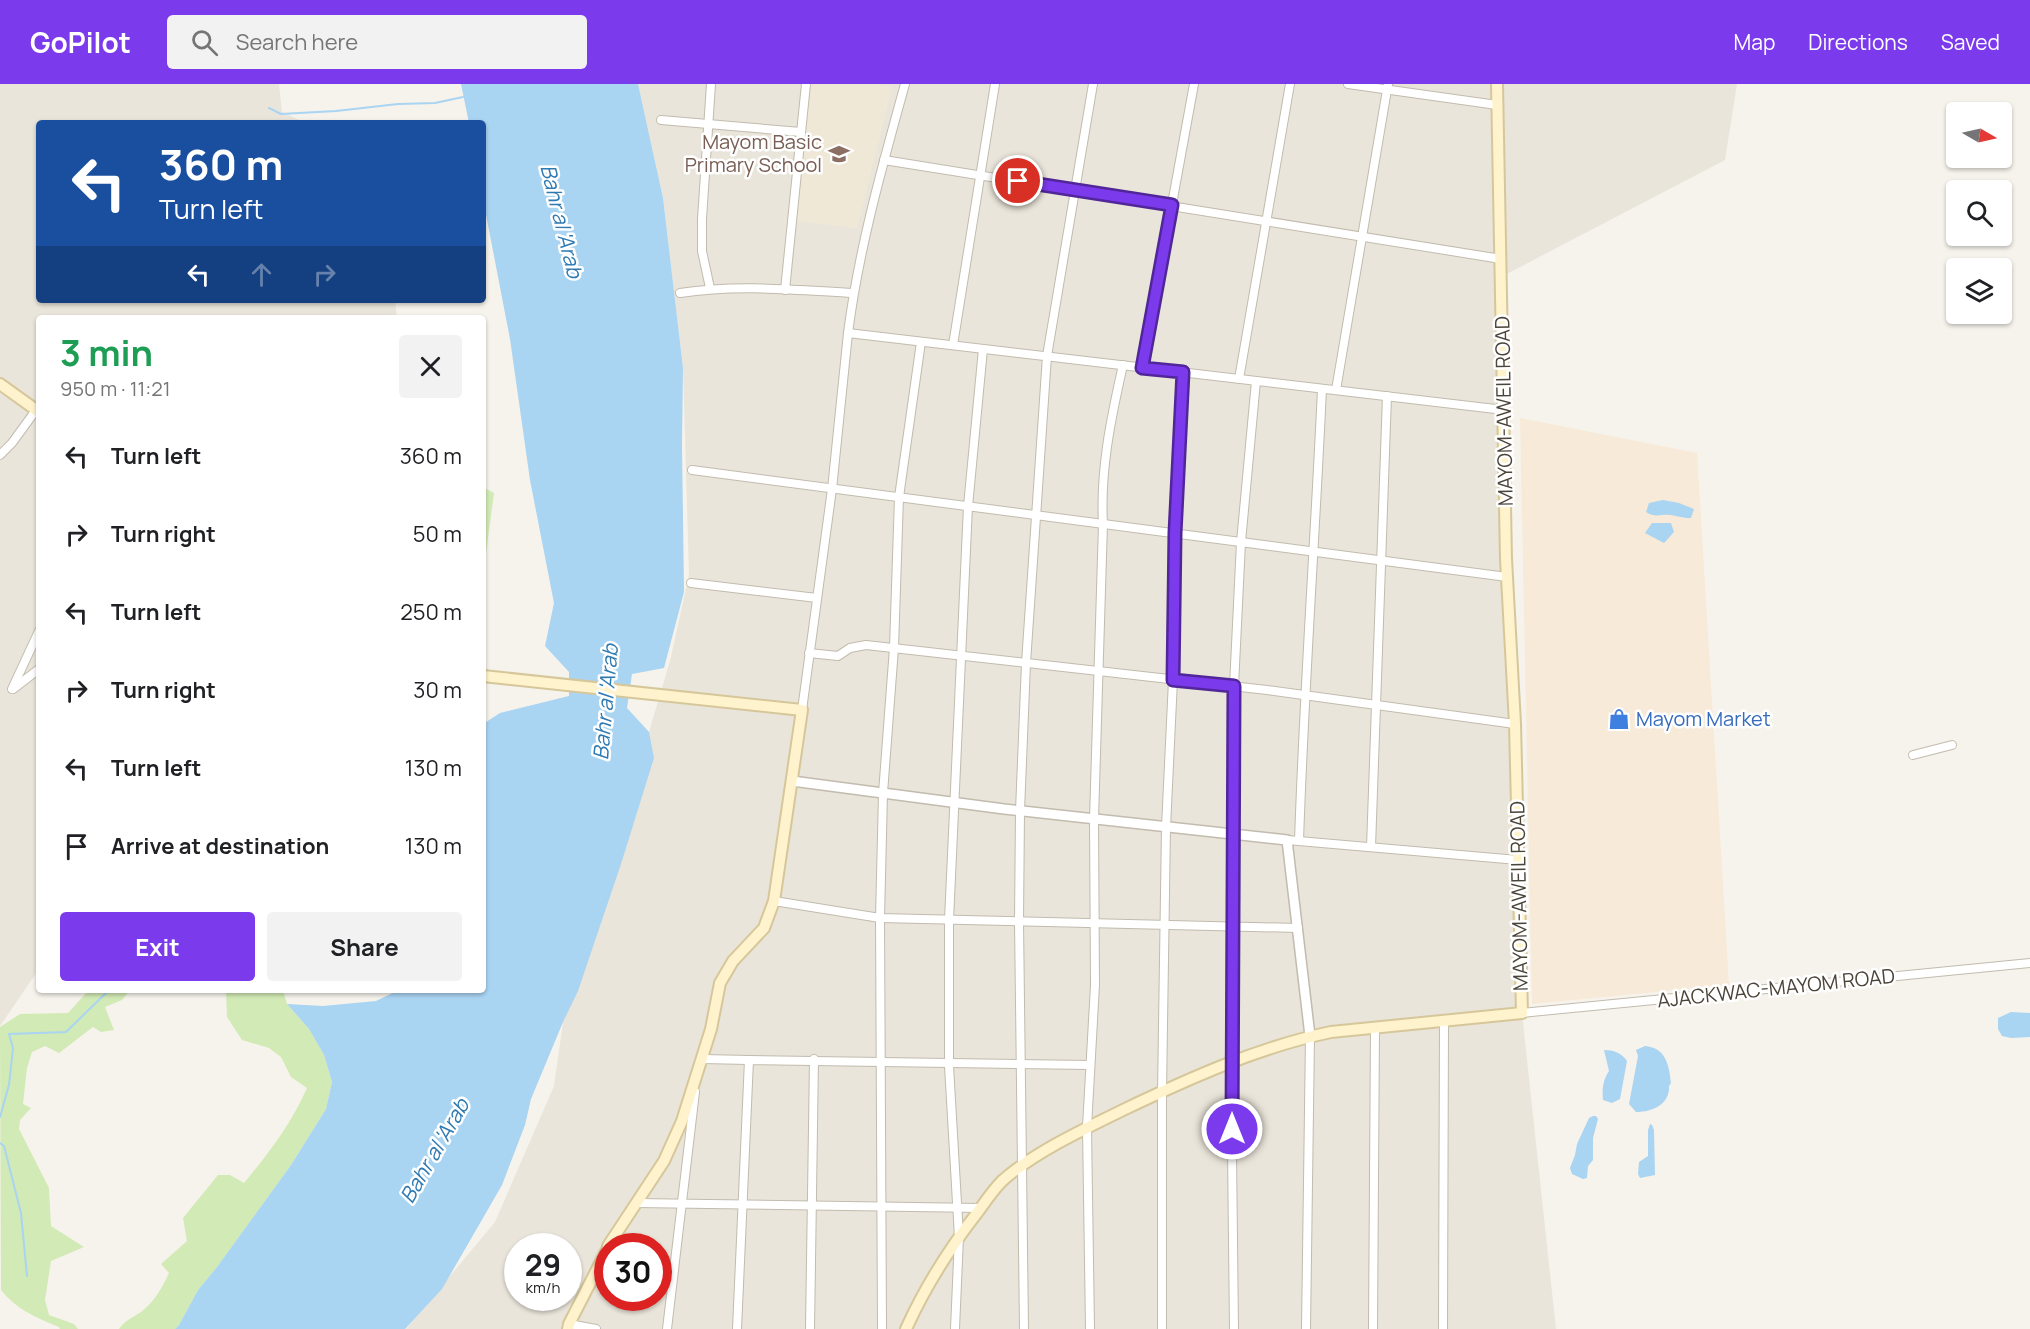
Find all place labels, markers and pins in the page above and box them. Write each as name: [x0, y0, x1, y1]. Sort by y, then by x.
place label: Mayom Basic Primary School: [685, 128, 822, 178]
school or university icon: Mayom Basic Primary School: [827, 142, 851, 166]
pin: [992, 155, 1043, 206]
place label: Mayom Market: [1636, 705, 1771, 732]
shop icon: Mayom Market: [1607, 707, 1631, 731]

